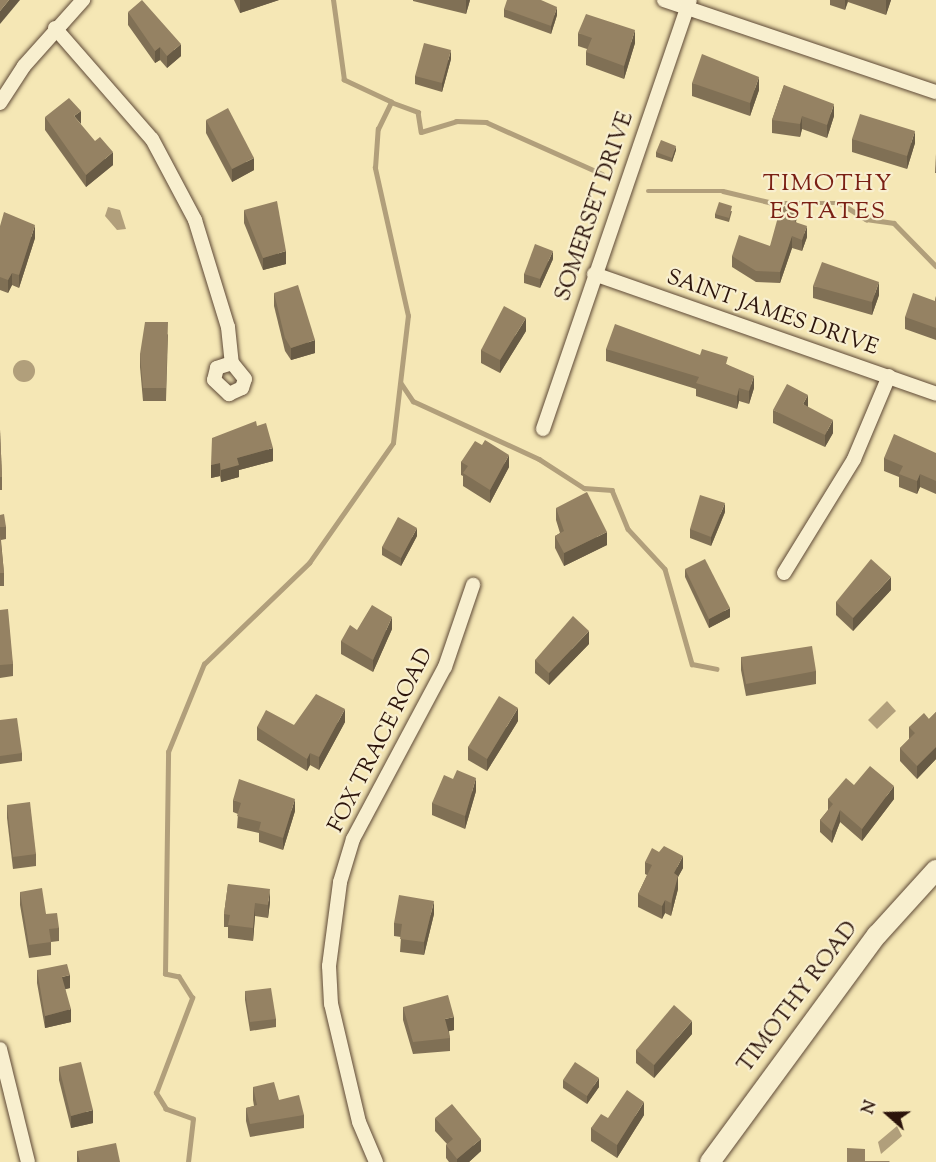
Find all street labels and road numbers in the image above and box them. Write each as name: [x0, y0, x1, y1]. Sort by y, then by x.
street label: SOMERSET DRIVE: [551, 109, 641, 305]
street label: SAINT JAMES DRIVE: [663, 265, 881, 363]
street label: FOX TRACE ROAD: [324, 644, 440, 838]
street label: TIMOTHY ROAD: [733, 917, 865, 1079]

